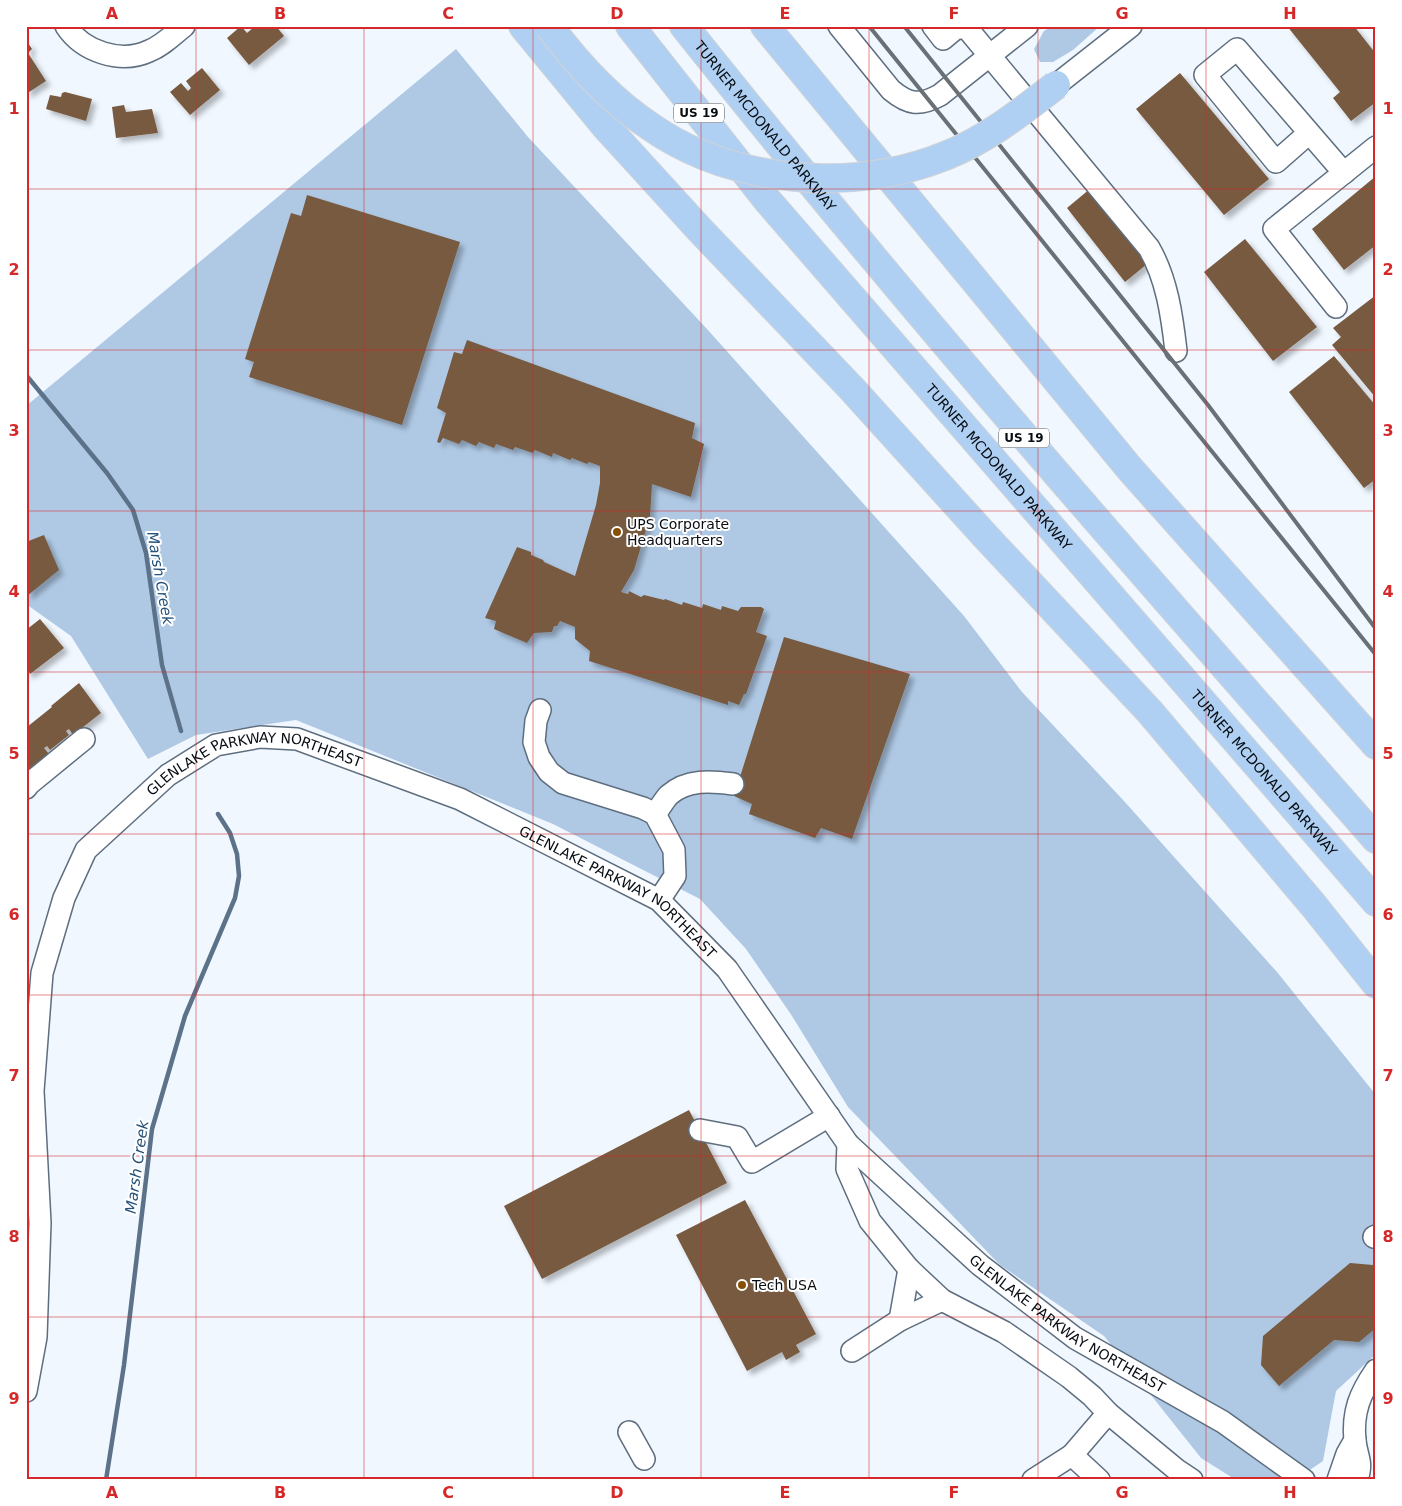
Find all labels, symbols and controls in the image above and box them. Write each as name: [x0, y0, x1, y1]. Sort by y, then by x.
text: A: [106, 4, 119, 23]
text: B: [274, 4, 286, 23]
text: C: [442, 4, 454, 23]
text: D: [610, 4, 624, 23]
text: E: [780, 4, 790, 23]
text: F: [949, 4, 959, 23]
text: G: [1115, 4, 1129, 23]
text: H: [1283, 4, 1297, 23]
street label: TURNER MCDONALD PARKWAY: [691, 37, 839, 215]
text: 1: [8, 99, 20, 118]
text: 1: [1382, 99, 1394, 118]
road number: US 19: [674, 104, 724, 122]
text: 2: [8, 260, 20, 279]
text: 2: [1382, 260, 1394, 279]
street label: TURNER MCDONALD PARKWAY: [922, 380, 1075, 554]
text: 3: [8, 421, 20, 440]
text: 3: [1382, 421, 1394, 440]
road number: US 19: [999, 428, 1049, 448]
place label: UPS Corporate Headquarters: [627, 516, 729, 548]
marker: UPS Corporate Headquarters: [611, 526, 623, 538]
water label: Marsh Creek: [143, 530, 177, 627]
text: 4: [8, 582, 20, 601]
text: 4: [1382, 582, 1394, 601]
street label: TURNER MCDONALD PARKWAY: [1187, 686, 1341, 860]
street label: GLENLAKE PARKWAY NORTHEAST: [143, 729, 365, 799]
text: 5: [8, 744, 20, 763]
text: 5: [1382, 744, 1394, 763]
street label: GLENLAKE PARKWAY NORTHEAST: [517, 822, 720, 961]
text: 6: [8, 905, 20, 924]
text: 6: [1382, 905, 1394, 924]
text: 7: [8, 1066, 20, 1085]
text: 7: [1382, 1066, 1394, 1085]
water label: Marsh Creek: [122, 1118, 153, 1215]
text: 8: [8, 1227, 20, 1246]
text: 8: [1382, 1227, 1394, 1246]
street label: GLENLAKE PARKWAY NORTHEAST: [966, 1251, 1168, 1396]
place label: Tech USA: [751, 1277, 817, 1293]
marker: Tech USA: [736, 1279, 748, 1291]
text: 9: [8, 1389, 20, 1408]
text: 9: [1382, 1389, 1394, 1408]
text: A: [106, 1483, 119, 1502]
text: B: [274, 1483, 286, 1502]
text: C: [442, 1483, 454, 1502]
text: D: [610, 1483, 624, 1502]
text: E: [780, 1483, 790, 1502]
text: F: [949, 1483, 959, 1502]
text: G: [1115, 1483, 1129, 1502]
text: H: [1283, 1483, 1297, 1502]

